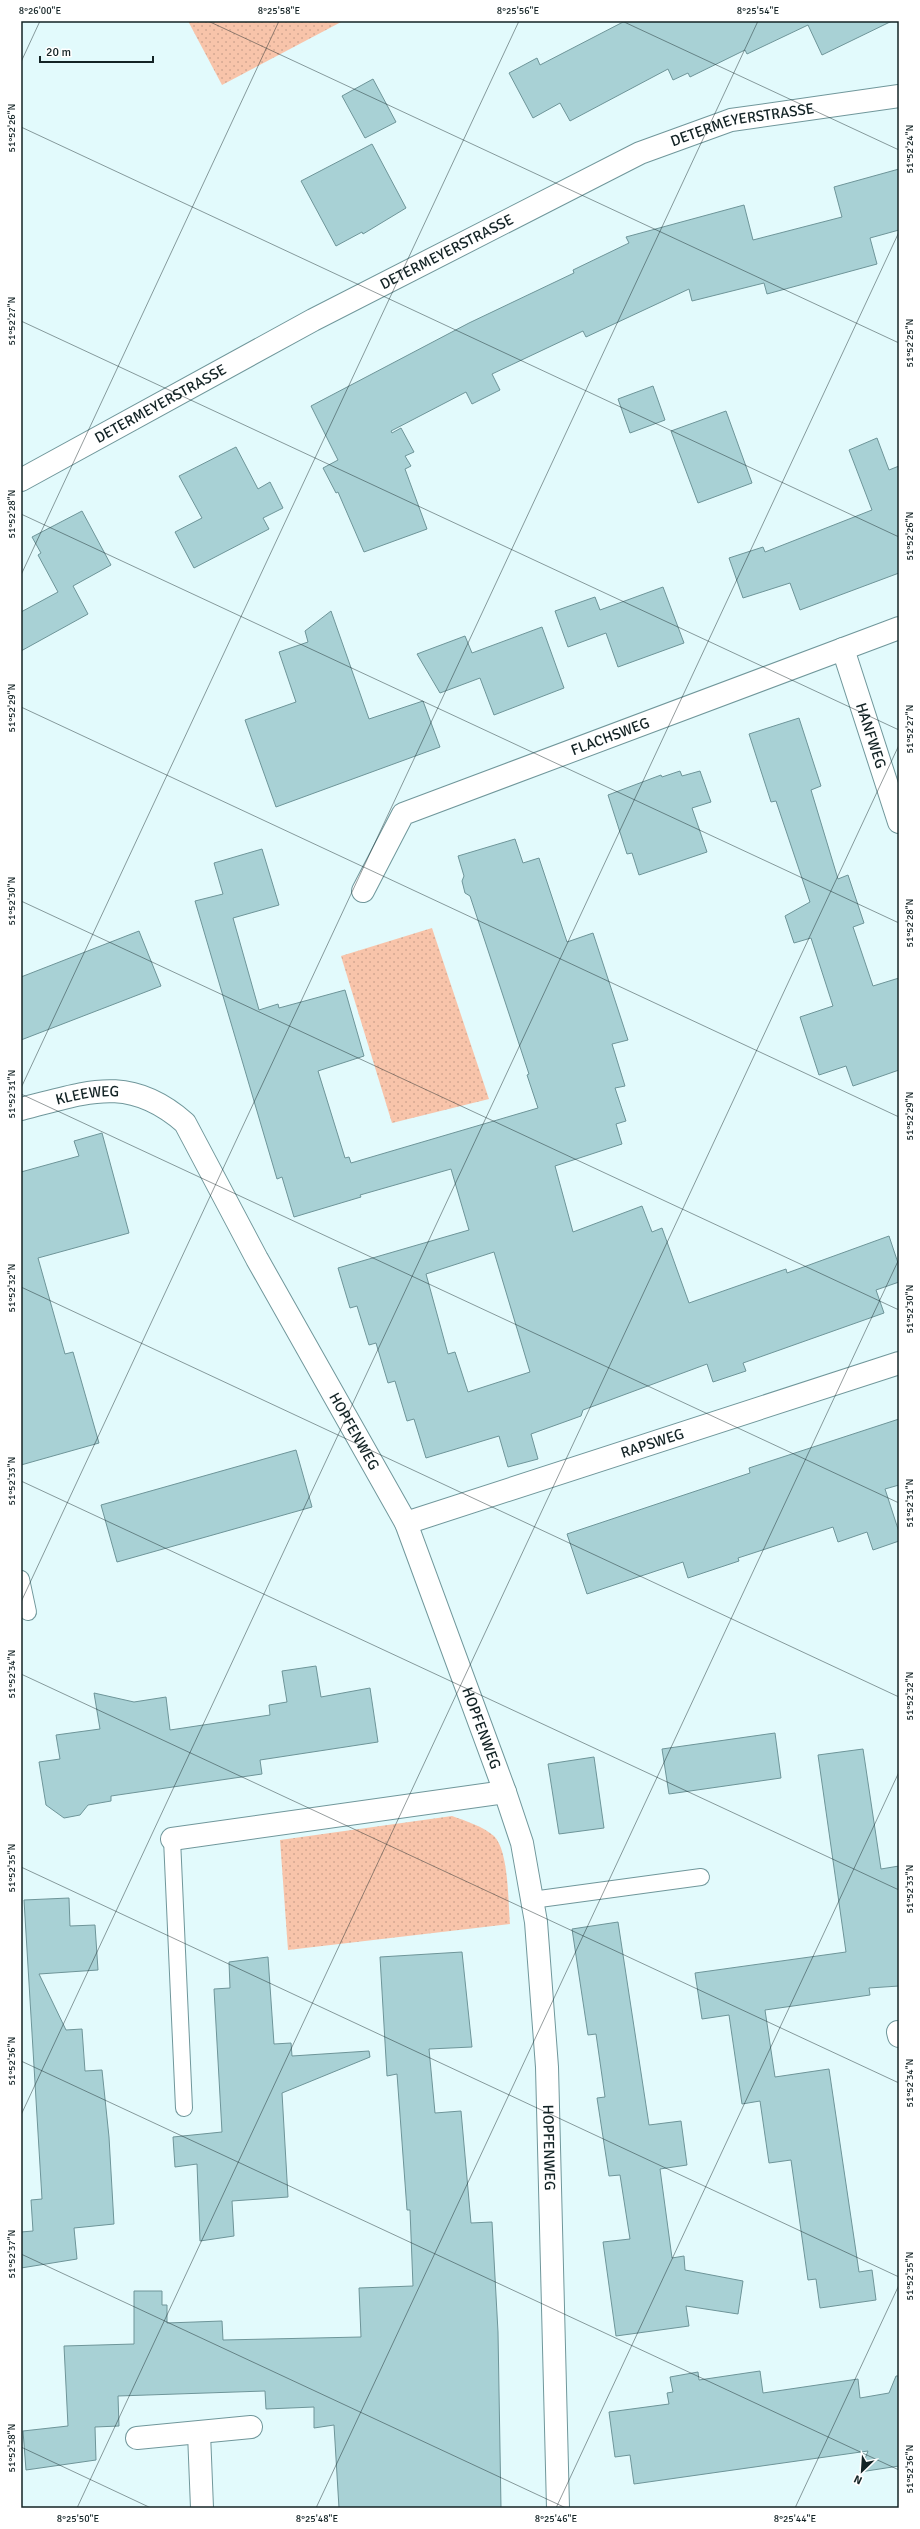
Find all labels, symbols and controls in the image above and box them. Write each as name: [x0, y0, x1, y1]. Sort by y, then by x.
text: 8°26'00"E: [19, 5, 61, 17]
text: 8°25'58"E: [258, 5, 300, 17]
text: 8°25'56"E: [497, 5, 539, 17]
text: 8°25'54"E: [737, 5, 779, 17]
scale bar: [40, 38, 153, 64]
text: 20 m: [46, 45, 71, 60]
street label: DETERMEYERSTRASSE: [668, 99, 815, 150]
text: 51°52'26"N: [6, 104, 18, 152]
text: 51°52'24"N: [904, 125, 916, 173]
street label: DETERMEYERSTRASSE: [377, 210, 516, 293]
text: 51°52'27"N: [6, 297, 18, 345]
text: 51°52'25"N: [904, 319, 916, 367]
street label: DETERMEYERSTRASSE: [91, 360, 229, 447]
text: 51°52'28"N: [6, 490, 18, 538]
text: 51°52'26"N: [904, 512, 916, 560]
text: 51°52'29"N: [6, 684, 18, 732]
street label: HANFWEG: [852, 700, 890, 771]
text: 51°52'27"N: [904, 705, 916, 753]
street label: FLACHSWEG: [568, 713, 652, 759]
text: 51°52'30"N: [6, 877, 18, 925]
text: 51°52'28"N: [904, 899, 916, 947]
text: 51°52'31"N: [6, 1070, 18, 1118]
street label: KLEEWEG: [54, 1082, 120, 1109]
text: 51°52'29"N: [904, 1092, 916, 1140]
text: 51°52'32"N: [6, 1264, 18, 1312]
text: 51°52'30"N: [904, 1285, 916, 1333]
street label: HOPFENWEG: [325, 1389, 383, 1473]
street label: RAPSWEG: [618, 1424, 686, 1462]
text: 51°52'33"N: [6, 1457, 18, 1505]
text: 51°52'31"N: [904, 1479, 916, 1527]
text: 51°52'34"N: [6, 1650, 18, 1698]
text: 51°52'32"N: [904, 1672, 916, 1720]
street label: HOPFENWEG: [458, 1685, 505, 1772]
text: 51°52'35"N: [6, 1844, 18, 1892]
text: 51°52'33"N: [904, 1865, 916, 1913]
text: 51°52'36"N: [6, 2037, 18, 2085]
text: 51°52'34"N: [904, 2059, 916, 2107]
street label: HOPFENWEG: [539, 2104, 559, 2191]
text: 51°52'37"N: [6, 2230, 18, 2278]
text: 51°52'35"N: [904, 2252, 916, 2300]
text: 51°52'38"N: [6, 2424, 18, 2472]
text: 51°52'36"N: [904, 2445, 916, 2493]
north arrow: [842, 2451, 882, 2491]
text: N: [852, 2472, 864, 2487]
text: 8°25'50"E: [57, 2513, 99, 2525]
text: 8°25'48"E: [296, 2513, 338, 2525]
text: 8°25'46"E: [535, 2513, 577, 2525]
text: 8°25'44"E: [774, 2513, 816, 2525]

